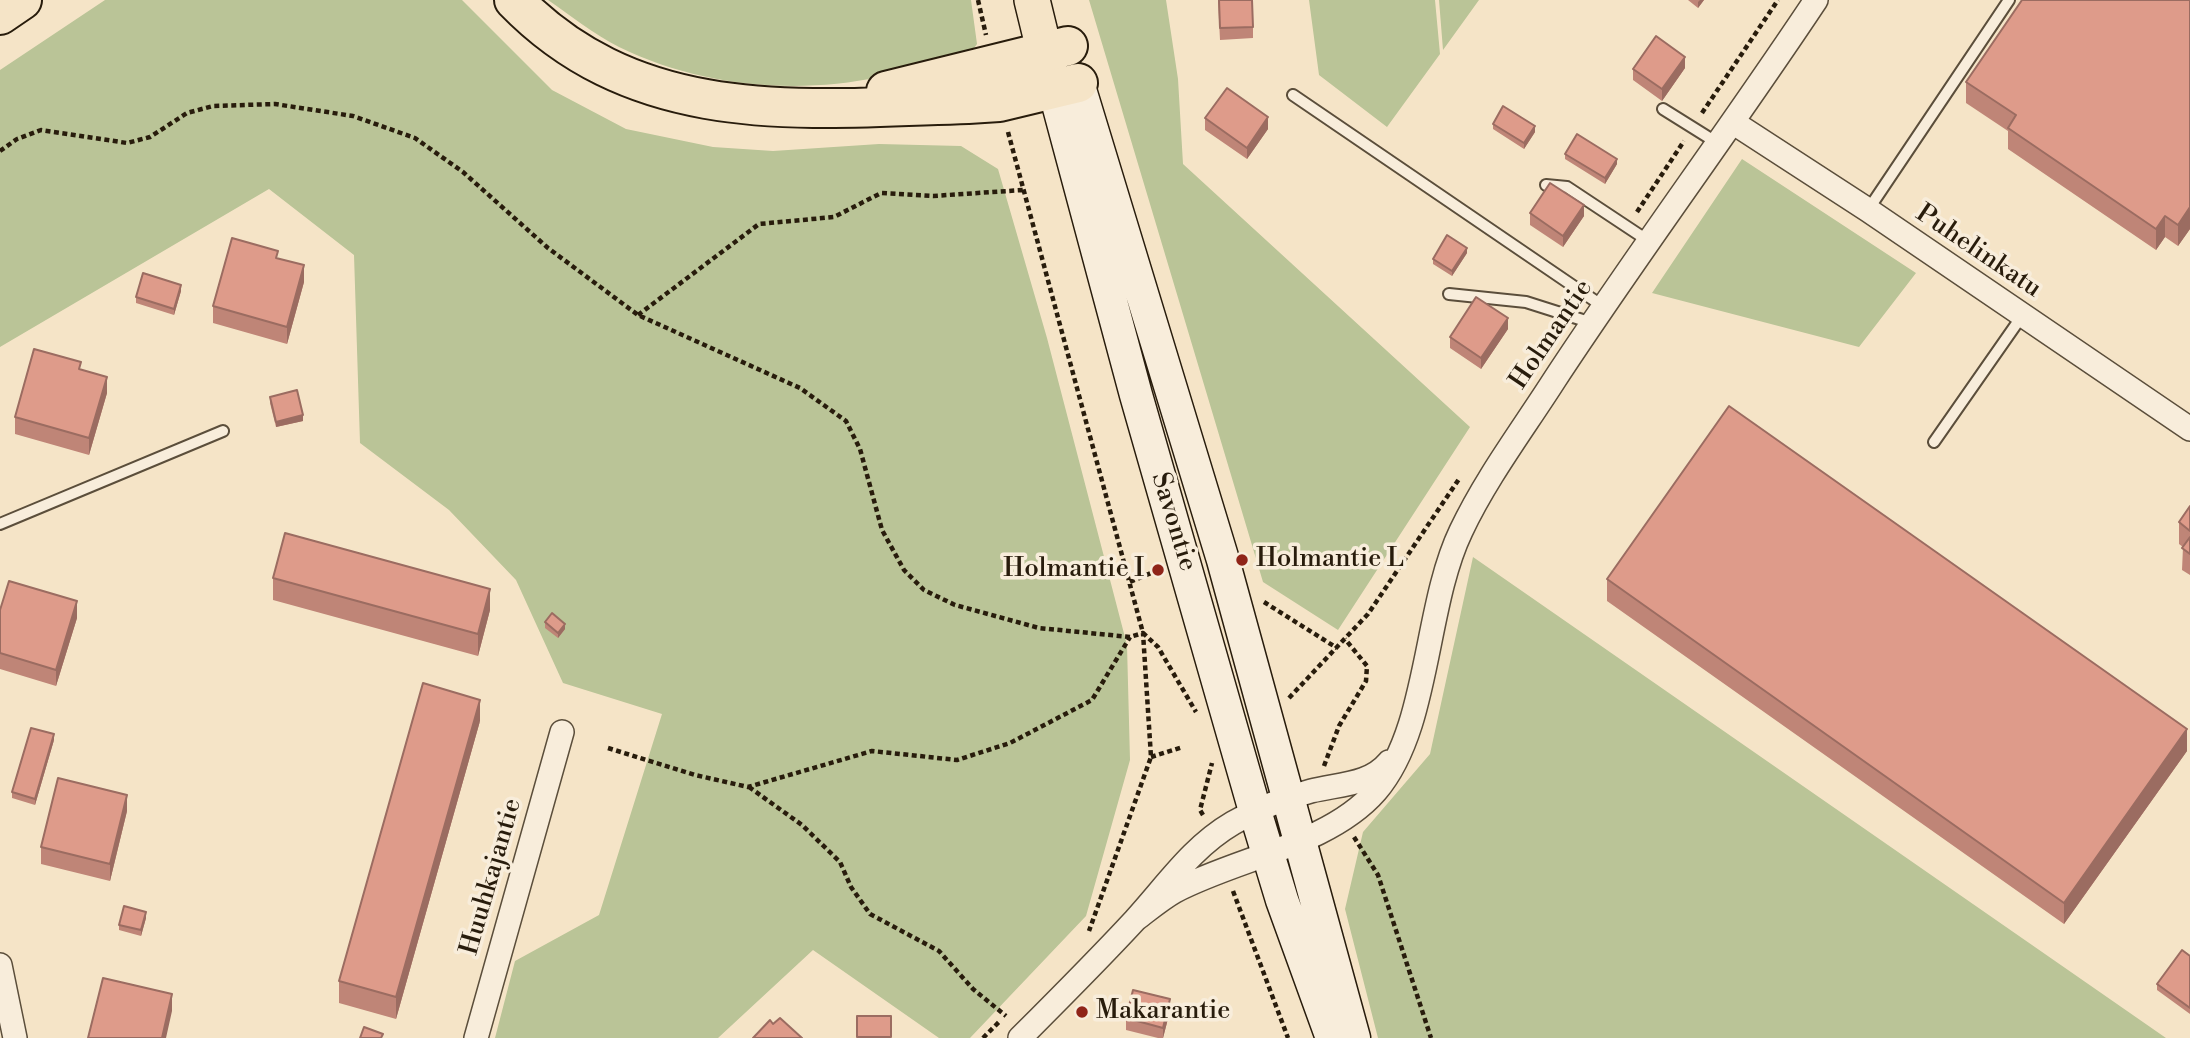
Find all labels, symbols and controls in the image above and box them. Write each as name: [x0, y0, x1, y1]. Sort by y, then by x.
street label: Puhelinkatu: [1909, 199, 2047, 305]
street label: Holmantie: [1504, 274, 1600, 396]
street label: Savontie: [1143, 469, 1203, 575]
place label: Holmantie L: [1256, 544, 1404, 576]
marker: Holmantie L: [1234, 552, 1250, 568]
place label: Holmantie I: [1003, 554, 1144, 586]
marker: Holmantie I: [1150, 562, 1166, 578]
street label: Huuhkajantie: [455, 795, 529, 959]
place label: Makarantie: [1096, 996, 1230, 1028]
marker: Makarantie: [1074, 1004, 1090, 1020]

